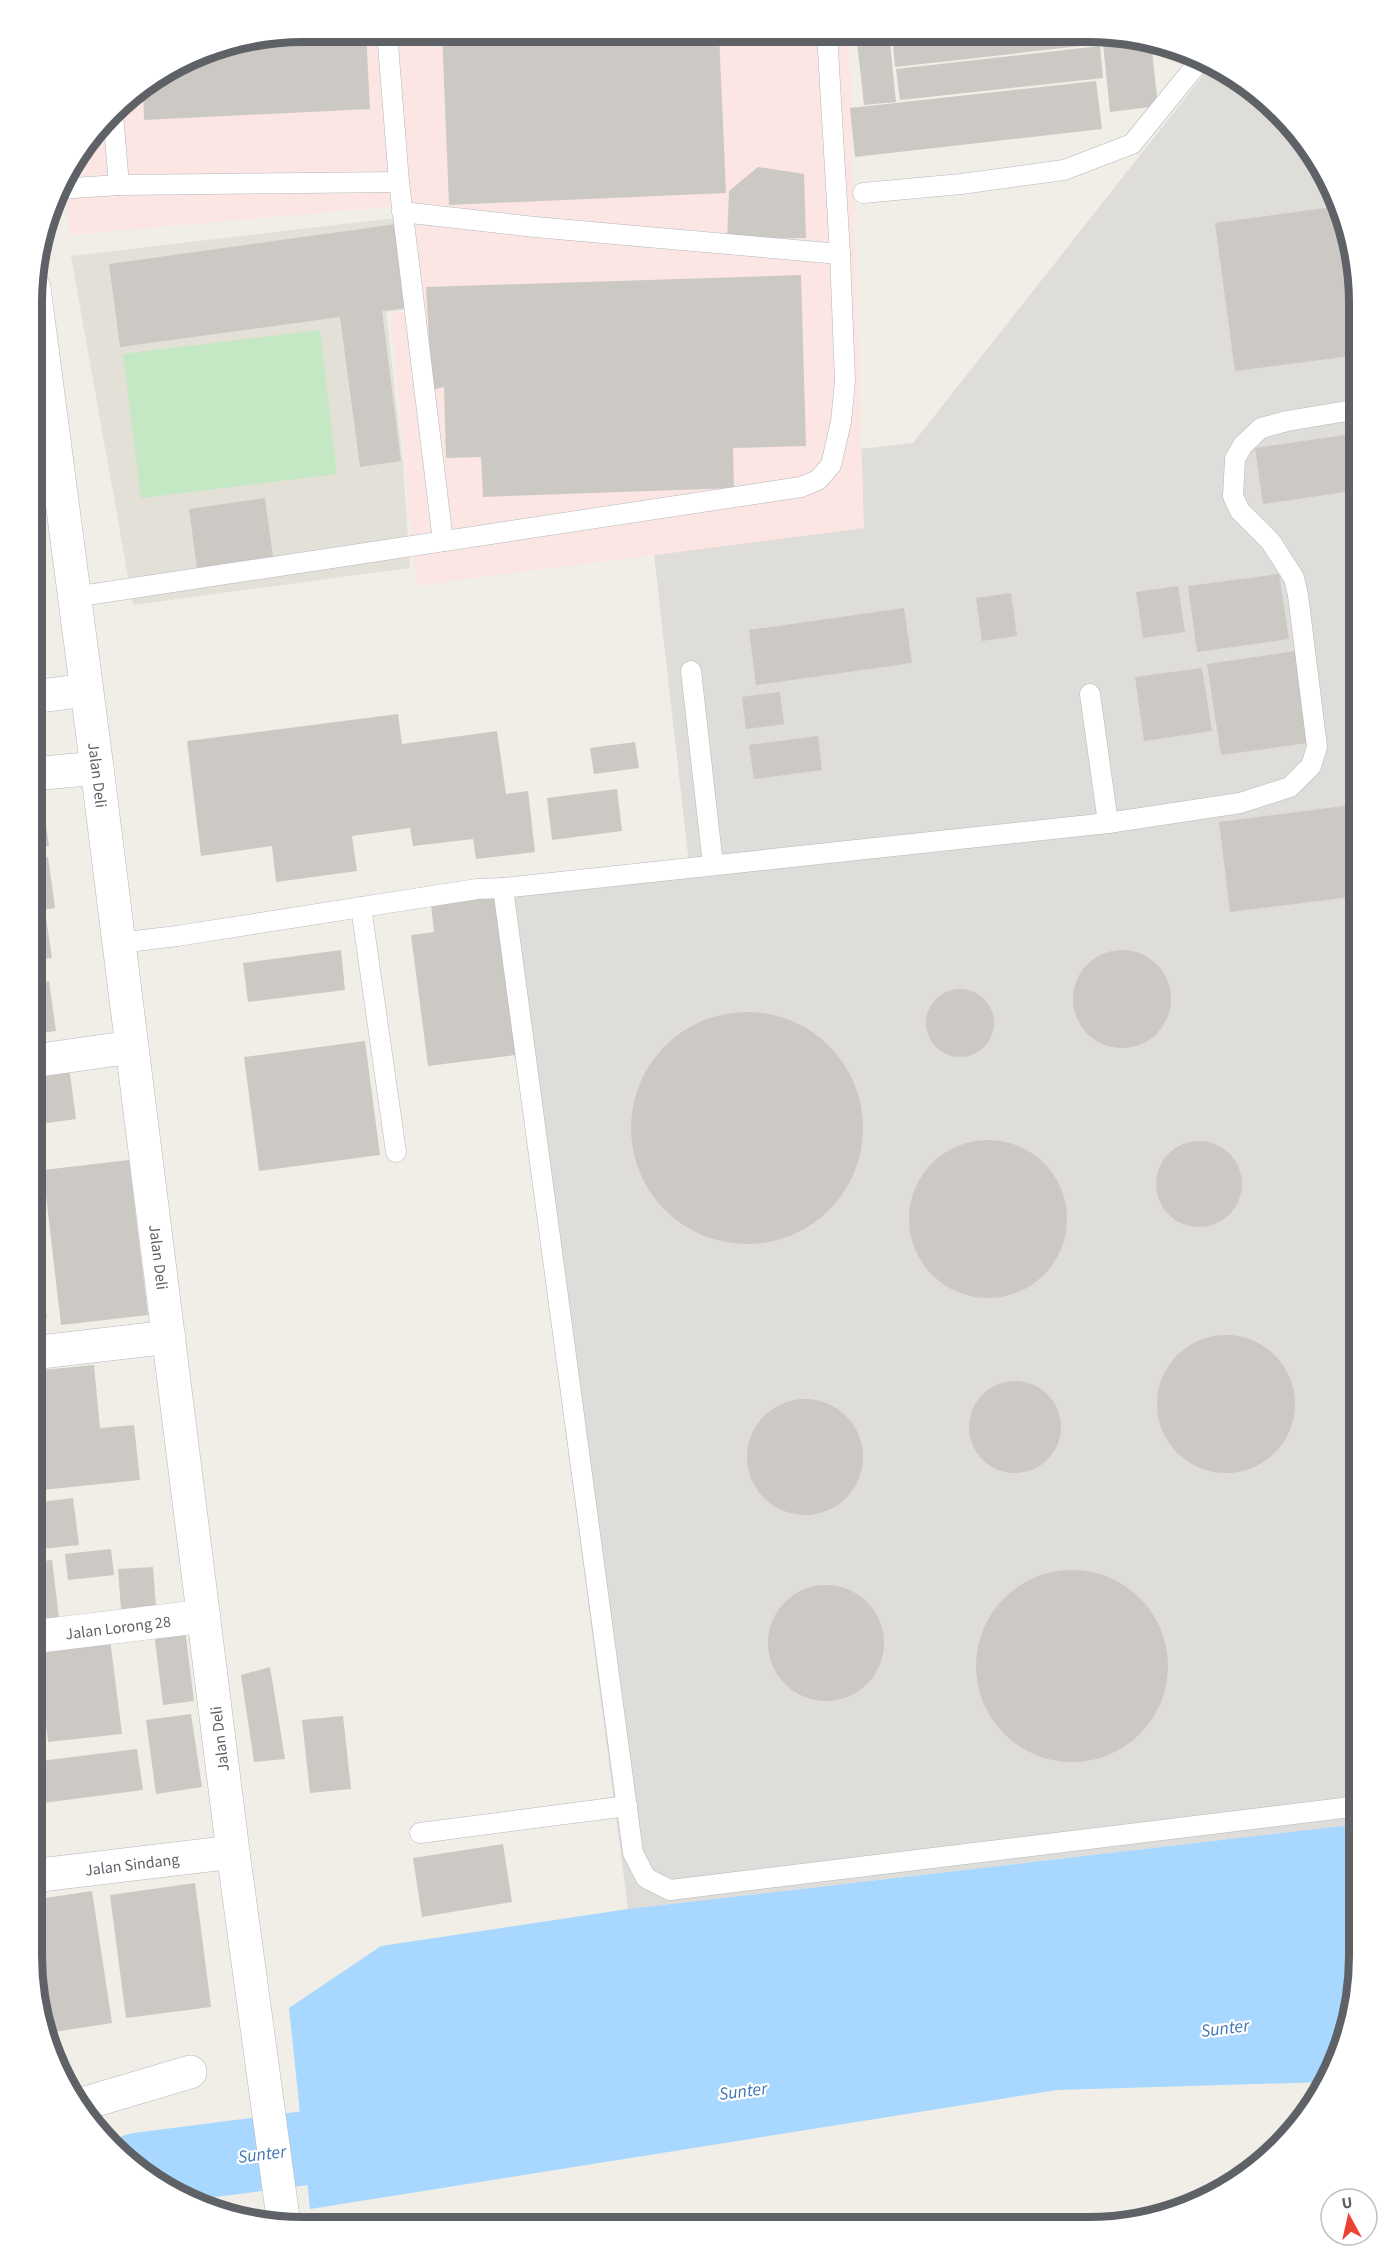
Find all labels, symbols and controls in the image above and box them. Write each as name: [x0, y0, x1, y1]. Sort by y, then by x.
street label: Jalan Deli: [82, 741, 112, 809]
street label: Jalan Deli: [143, 1223, 173, 1291]
street label: Jalan Lorong 28: [64, 1611, 172, 1645]
street label: Jalan Deli: [205, 1705, 235, 1773]
street label: Jalan Sindang: [84, 1848, 181, 1882]
water label: Sunter: [1200, 2013, 1251, 2044]
water label: Sunter: [718, 2076, 769, 2107]
water label: Sunter: [237, 2139, 288, 2170]
north arrow: [1319, 2187, 1379, 2247]
text: U: [1340, 2192, 1354, 2215]

